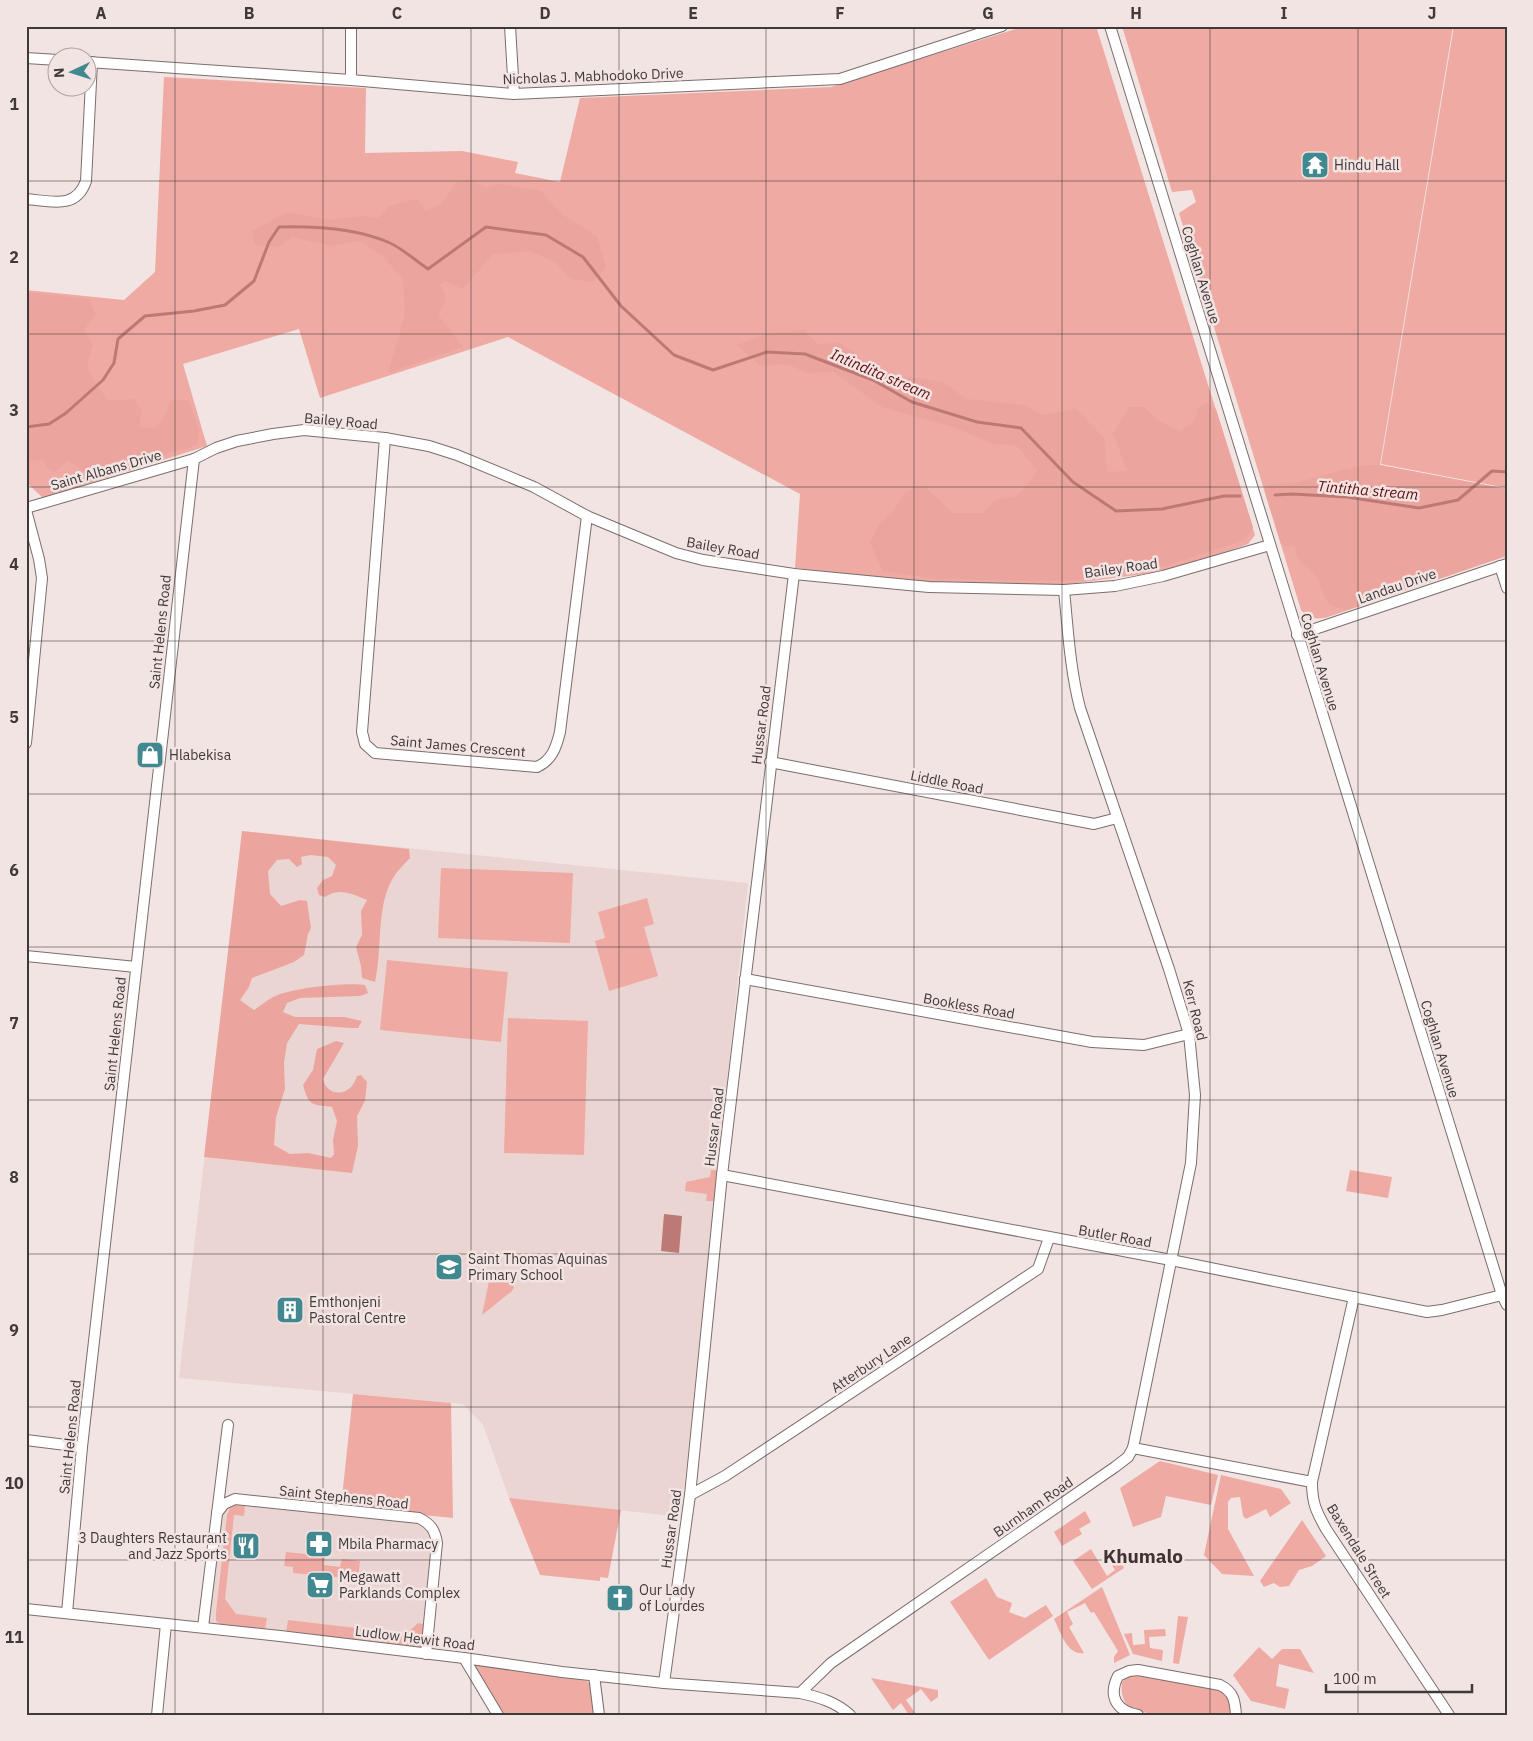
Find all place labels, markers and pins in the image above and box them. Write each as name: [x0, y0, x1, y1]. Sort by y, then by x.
temple icon: Hindu Hall: [1300, 150, 1330, 180]
place label: Hindu Hall: [1334, 156, 1400, 174]
shop icon: Hlabekisa: [135, 740, 165, 770]
place label: Hlabekisa: [169, 746, 232, 764]
place label: Saint Thomas Aquinas Primary School: [468, 1250, 608, 1284]
school or university icon: Saint Thomas Aquinas Primary School: [434, 1252, 464, 1282]
place label: Emthonjeni Pastoral Centre: [309, 1293, 406, 1327]
building icon: Emthonjeni Pastoral Centre: [275, 1295, 305, 1325]
place label: 3 Daughters Restaurant and Jazz Sports: [78, 1529, 227, 1563]
pharmacy icon: Mbila Pharmacy: [304, 1529, 334, 1559]
restaurant icon: 3 Daughters Restaurant and Jazz Sports: [231, 1531, 261, 1561]
place label: Mbila Pharmacy: [338, 1535, 438, 1553]
place label: Megawatt Parklands Complex: [339, 1568, 460, 1602]
supermarket icon: Megawatt Parklands Complex: [305, 1570, 335, 1600]
place label: Our Lady of Lourdes: [639, 1581, 705, 1615]
church icon: Our Lady of Lourdes: [605, 1583, 635, 1613]

